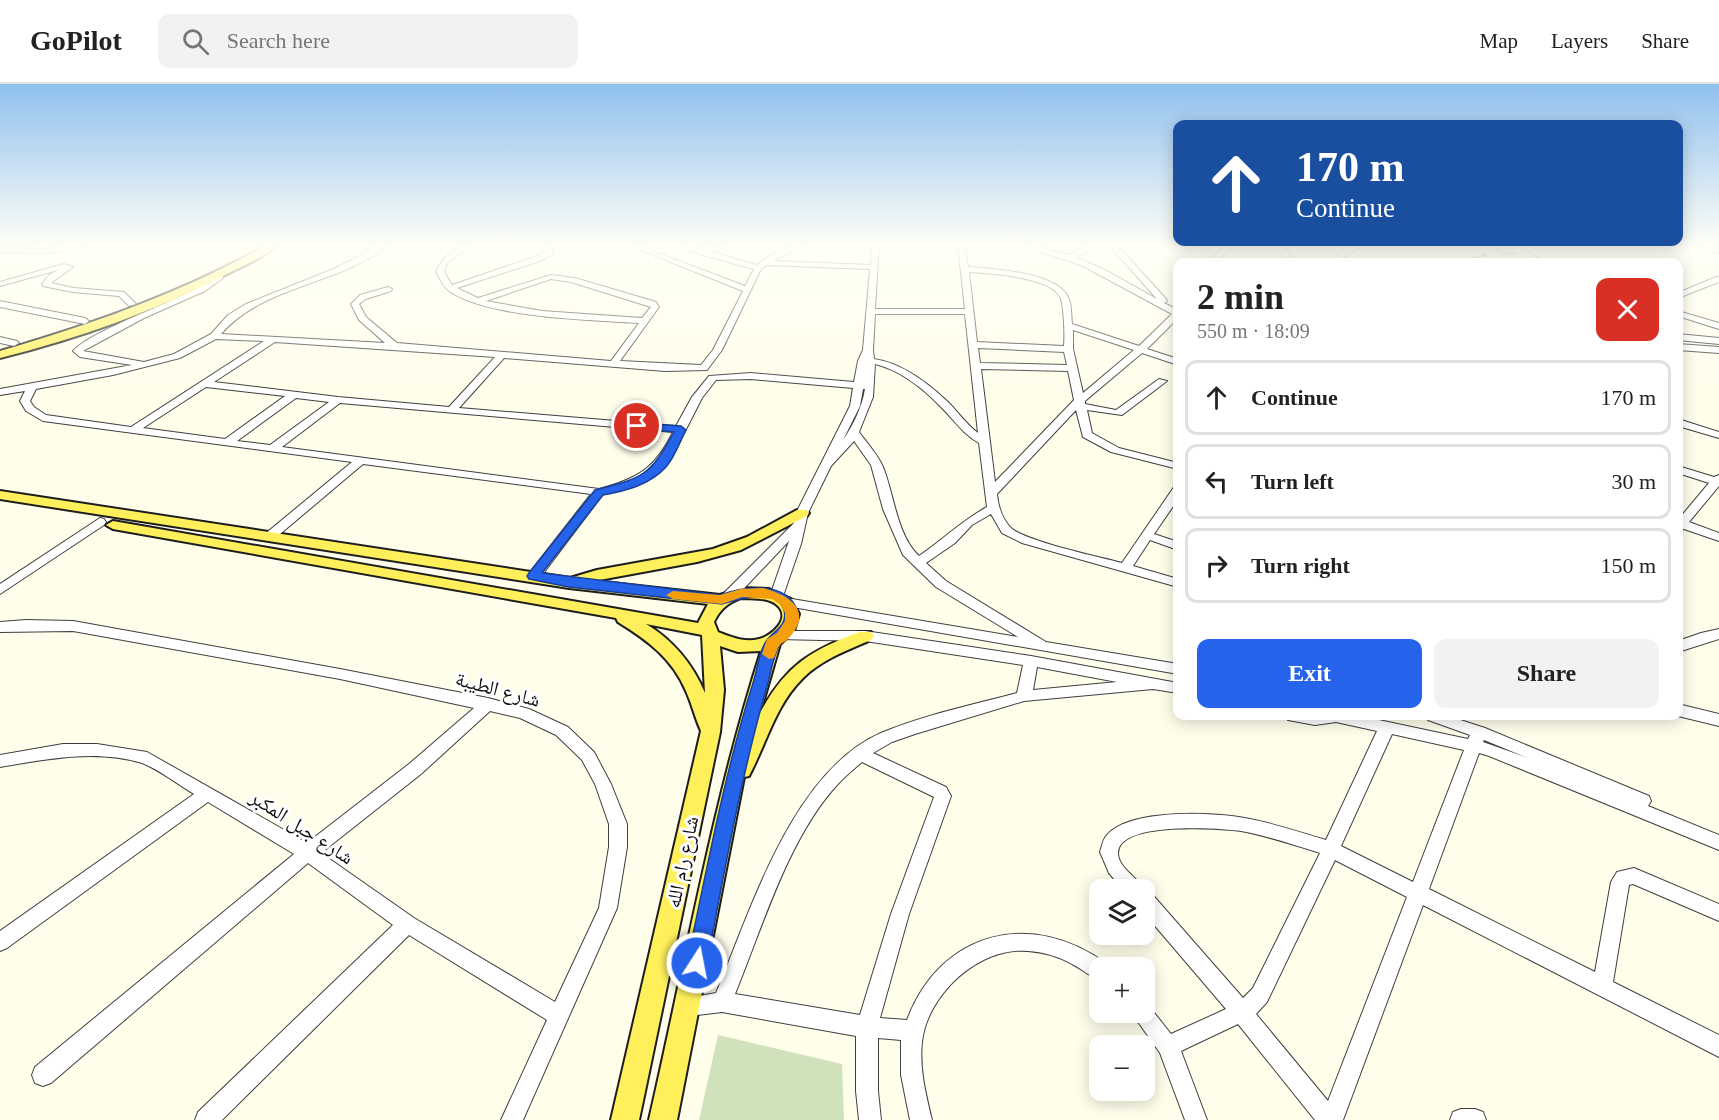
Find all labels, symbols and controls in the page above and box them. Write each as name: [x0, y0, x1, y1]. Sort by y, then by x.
search box: [158, 14, 578, 68]
text: GoPilot: [30, 25, 122, 56]
icon: search: [179, 25, 212, 58]
text: Search here: [227, 28, 330, 53]
text: Map: [1480, 29, 1518, 53]
text: Layers: [1551, 29, 1608, 53]
text: Share: [1641, 29, 1689, 53]
icon: ahead: [1197, 144, 1275, 222]
text: 170 m: [1296, 144, 1405, 190]
text: Continue: [1296, 193, 1395, 223]
text: 2 min: [1197, 277, 1284, 317]
button: close: [1596, 278, 1659, 341]
text: 550 m · 18:09: [1197, 320, 1310, 342]
icon: ahead: [1200, 381, 1233, 414]
text: Continue: [1251, 385, 1338, 410]
text: 170 m: [1600, 385, 1656, 410]
pin: [611, 400, 662, 451]
icon: arrive: [620, 409, 653, 442]
icon: left: [1200, 465, 1233, 498]
text: Turn left: [1251, 469, 1334, 494]
text: 30 m: [1611, 469, 1656, 494]
icon: right: [1200, 549, 1233, 582]
text: Turn right: [1251, 553, 1350, 578]
text: 150 m: [1600, 553, 1656, 578]
button: Exit: [1197, 639, 1422, 708]
button: Share: [1434, 639, 1659, 708]
street label: شارع الطيبة: [453, 667, 543, 713]
street label: شارع جبل المكبر: [244, 785, 358, 870]
street label: شارع رام الله: [662, 814, 705, 911]
map controls: [1089, 879, 1155, 1101]
button: layers: [1089, 879, 1155, 945]
position arrow: [665, 931, 729, 995]
button: +: [1089, 957, 1155, 1023]
button: −: [1089, 1035, 1155, 1101]

